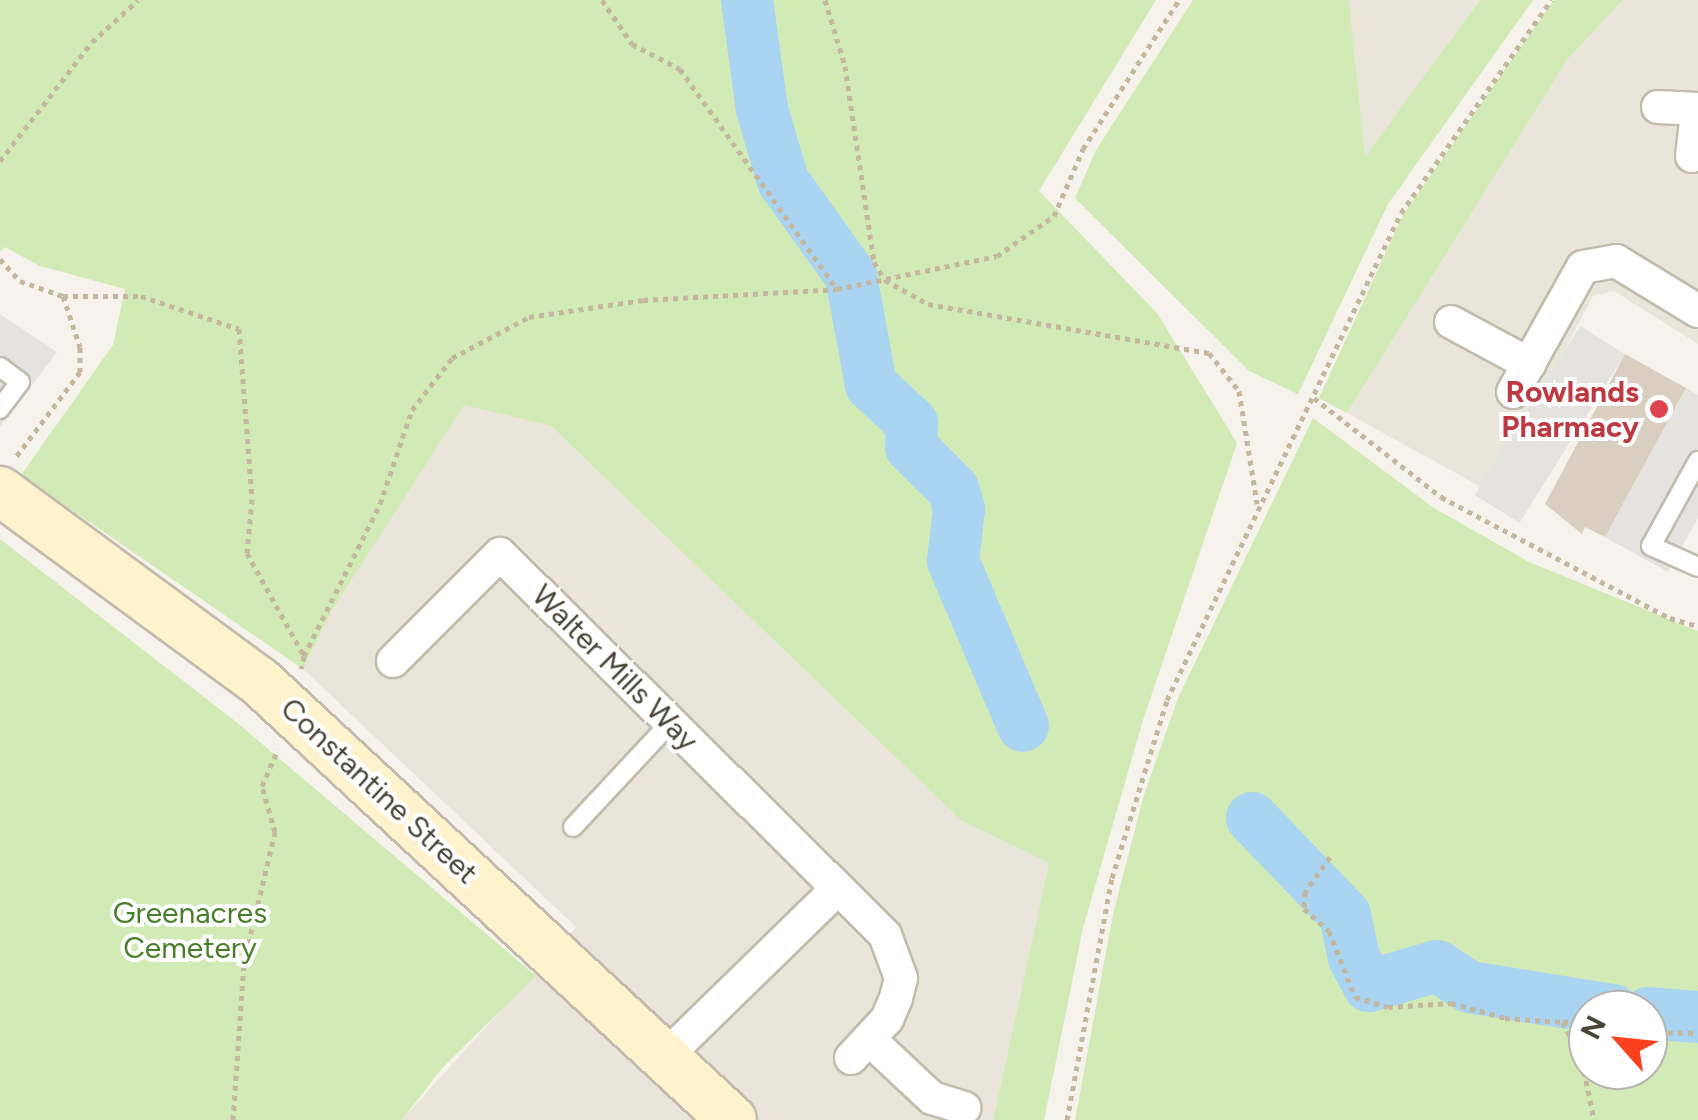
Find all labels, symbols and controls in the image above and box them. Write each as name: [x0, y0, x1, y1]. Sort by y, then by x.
place label: Rowlands Pharmacy: [1501, 374, 1639, 444]
marker: Rowlands Pharmacy: [1648, 398, 1670, 420]
street label: Walter Mills Way: [524, 577, 706, 759]
street label: Constantine Street: [273, 691, 485, 891]
park label: Greenacres Cemetery: [113, 895, 267, 966]
north arrow: [1568, 990, 1668, 1090]
text: N: [1573, 1010, 1613, 1045]

